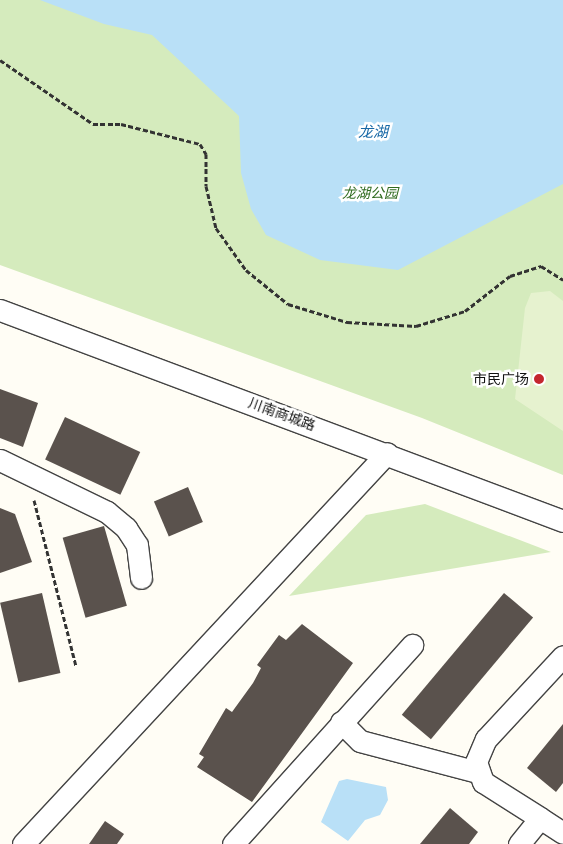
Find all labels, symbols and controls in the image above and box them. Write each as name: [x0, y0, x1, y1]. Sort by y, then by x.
water label: 龙湖: [358, 124, 388, 142]
park label: 龙湖公园: [342, 185, 398, 201]
place label: 市民广场: [473, 371, 529, 387]
marker: 市民广场: [533, 373, 545, 385]
street label: 川南商城路: [246, 394, 318, 434]

